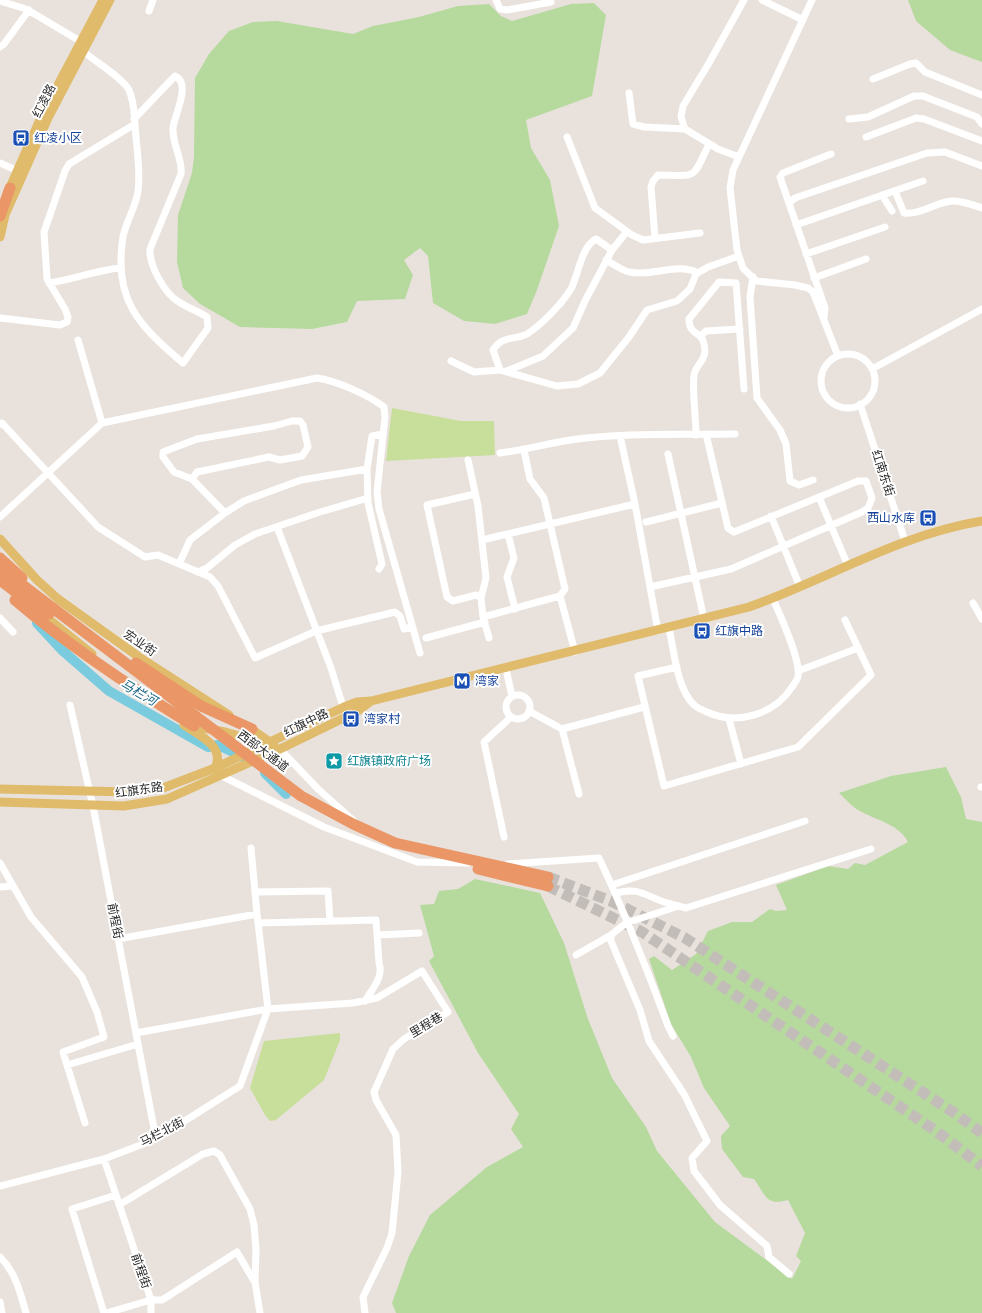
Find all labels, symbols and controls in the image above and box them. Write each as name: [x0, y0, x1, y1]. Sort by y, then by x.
street label: 红凌路: [30, 82, 59, 121]
bus stop icon: 红凌小区: [11, 128, 31, 148]
place label: 红凌小区: [34, 131, 82, 146]
street label: 红南东街: [868, 448, 897, 498]
bus stop icon: 西山水库: [918, 508, 938, 528]
place label: 西山水库: [867, 511, 915, 526]
bus stop icon: 红旗中路: [692, 621, 712, 641]
place label: 红旗中路: [715, 624, 763, 639]
street label: 宏业街: [121, 627, 159, 660]
metro station icon: 湾家: [452, 671, 472, 691]
place label: 湾家: [475, 674, 499, 689]
water label: 马栏河: [118, 676, 162, 711]
street label: 红旗中路: [281, 706, 331, 741]
bus stop icon: 湾家村: [341, 709, 361, 729]
place label: 湾家村: [364, 712, 401, 727]
street label: 西部大通道: [234, 727, 291, 775]
place icon: 红旗镇政府广场: [324, 751, 344, 771]
place label: 红旗镇政府广场: [347, 754, 431, 769]
street label: 红旗东路: [114, 780, 164, 801]
street label: 前程街: [104, 902, 125, 940]
street label: 里程巷: [407, 1010, 446, 1041]
street label: 马栏北街: [138, 1115, 187, 1150]
street label: 前程街: [128, 1252, 153, 1291]

